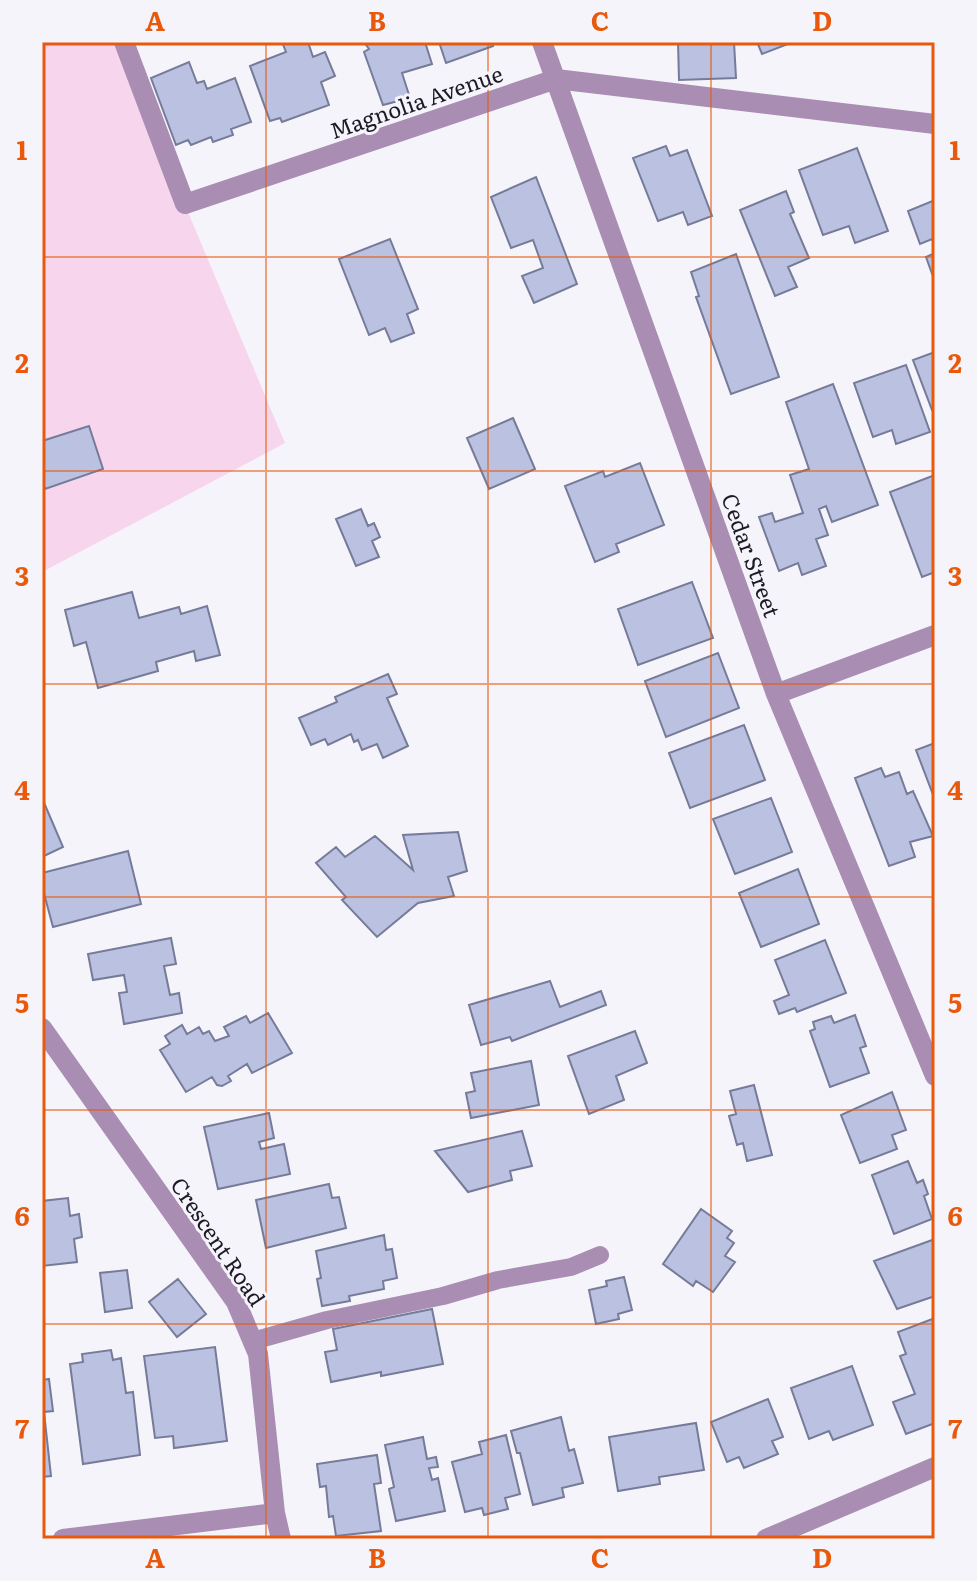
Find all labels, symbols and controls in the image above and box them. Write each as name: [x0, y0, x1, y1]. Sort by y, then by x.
text: A: [145, 0, 165, 39]
text: B: [368, 0, 386, 39]
text: C: [591, 0, 609, 39]
text: D: [812, 0, 832, 39]
street label: Magnolia Avenue: [325, 56, 507, 146]
text: 1: [17, 129, 28, 168]
text: 1: [950, 129, 961, 168]
text: 2: [15, 342, 29, 381]
text: 2: [948, 342, 962, 381]
street label: Cedar Street: [714, 488, 790, 622]
text: 3: [15, 555, 29, 594]
text: 3: [948, 555, 962, 594]
text: 4: [14, 769, 30, 808]
text: 4: [947, 769, 963, 808]
text: 5: [15, 982, 29, 1021]
text: 5: [948, 982, 962, 1021]
street label: Crescent Road: [164, 1170, 274, 1312]
text: 6: [14, 1195, 30, 1234]
text: 6: [947, 1195, 963, 1234]
text: 7: [15, 1408, 29, 1447]
text: 7: [948, 1408, 962, 1447]
text: A: [145, 1537, 165, 1576]
text: B: [368, 1537, 386, 1576]
text: C: [591, 1537, 609, 1576]
text: D: [812, 1537, 832, 1576]

